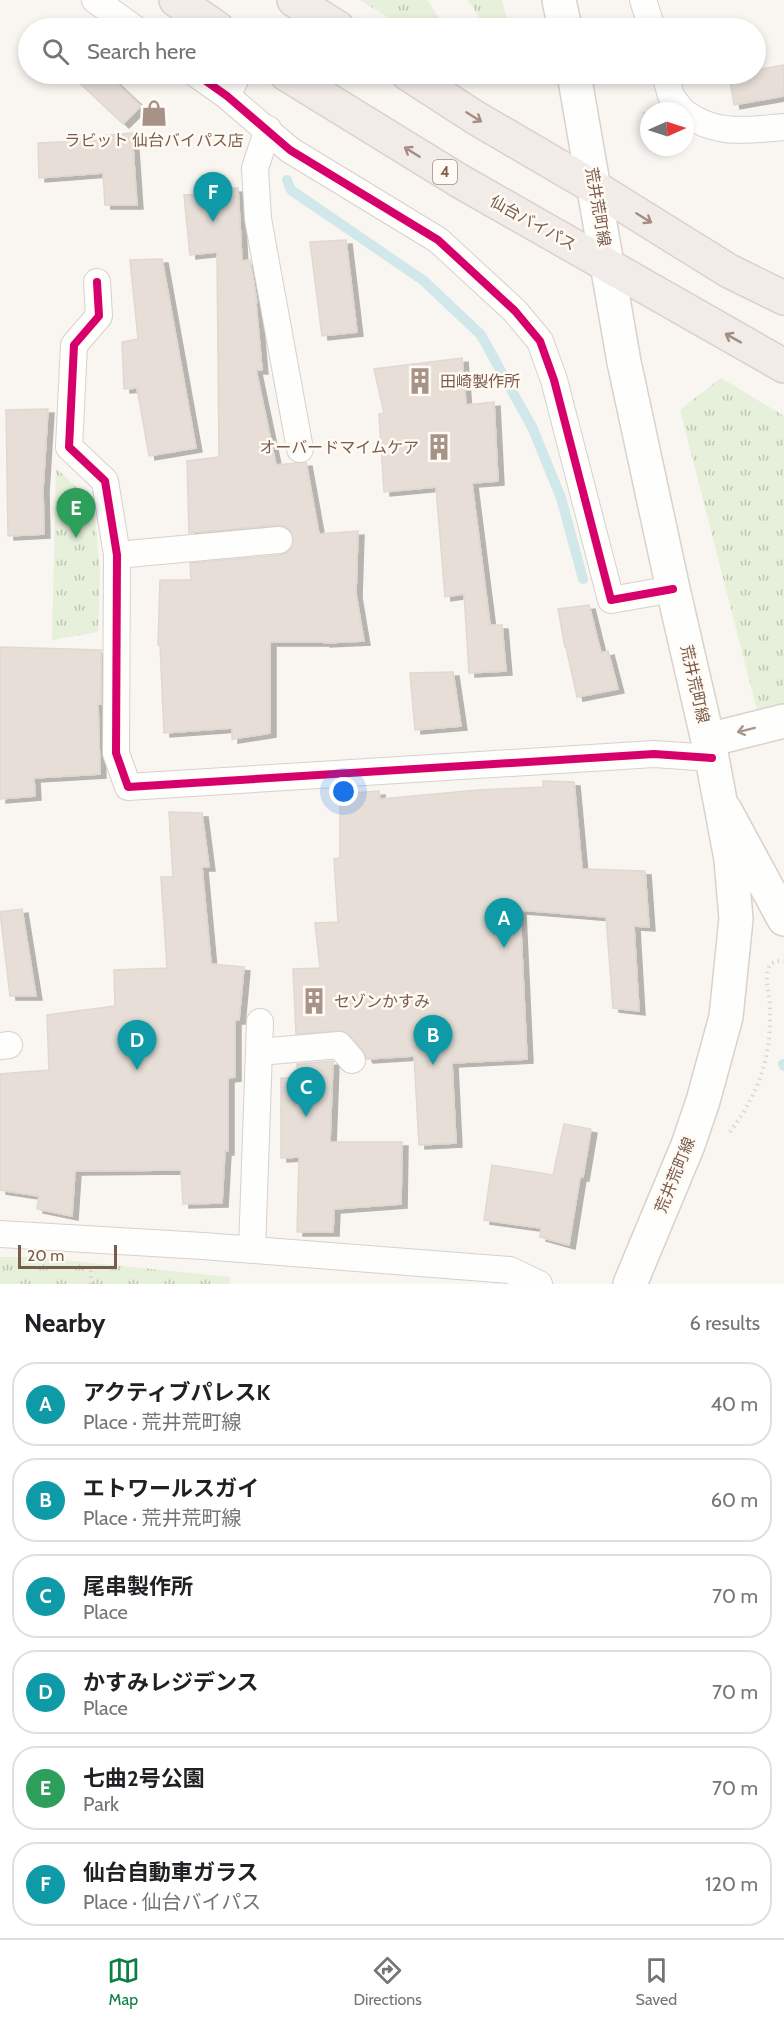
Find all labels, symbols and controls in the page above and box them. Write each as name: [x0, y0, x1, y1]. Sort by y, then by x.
search box: [18, 18, 766, 84]
icon: search: [39, 35, 72, 68]
text: Search here: [87, 38, 196, 65]
shop icon: ラビット 仙台バイパス店: [139, 98, 169, 128]
north arrow: [640, 102, 694, 156]
one-way arrow: [465, 111, 482, 123]
place label: ラビット 仙台バイパス店: [64, 131, 244, 150]
one-way arrow: [404, 145, 421, 157]
road number: 4: [433, 160, 457, 184]
street label: 荒井荒町線: [582, 166, 614, 248]
pin: F: [194, 172, 232, 222]
street label: 仙台バイパス: [487, 191, 579, 255]
one-way arrow: [635, 213, 652, 225]
one-way arrow: [725, 332, 742, 344]
building icon: 田崎製作所: [405, 366, 435, 396]
place label: 田崎製作所: [440, 372, 520, 391]
building icon: オーバードマイムケア: [424, 432, 454, 462]
place label: オーバードマイムケア: [259, 438, 419, 457]
pin: E: [56, 488, 96, 538]
street label: 荒井荒町線: [677, 643, 713, 725]
one-way arrow: [737, 725, 756, 737]
your location: [329, 777, 358, 806]
pin: A: [484, 898, 524, 948]
building icon: セゾンかすみ: [299, 986, 329, 1016]
place label: セゾンかすみ: [334, 992, 430, 1011]
pin: B: [414, 1016, 452, 1065]
pin: D: [118, 1020, 156, 1070]
pin: C: [286, 1068, 326, 1117]
street label: 荒井荒町線: [651, 1134, 699, 1216]
scale bar: [18, 1242, 117, 1270]
text: 20 m: [27, 1246, 64, 1265]
text: Nearby: [24, 1307, 105, 1339]
text: 6 results: [689, 1311, 760, 1335]
text: アクティブパレスK: [83, 1379, 270, 1406]
text: A: [39, 1392, 52, 1416]
text: 40 m: [710, 1392, 758, 1416]
text: Place · 荒井荒町線: [83, 1410, 242, 1434]
text: エトワールスガイ: [83, 1475, 259, 1502]
text: B: [39, 1488, 52, 1512]
text: 60 m: [711, 1488, 758, 1512]
text: Place · 荒井荒町線: [83, 1506, 242, 1530]
text: 尾串製作所: [83, 1573, 193, 1600]
text: C: [39, 1584, 52, 1608]
text: 70 m: [712, 1584, 758, 1608]
text: Place: [83, 1600, 128, 1624]
text: かすみレジデンス: [83, 1669, 259, 1696]
text: D: [38, 1680, 53, 1704]
text: 70 m: [712, 1680, 758, 1704]
text: Place: [83, 1696, 128, 1720]
text: 七曲2号公園: [83, 1765, 205, 1792]
text: E: [40, 1776, 51, 1800]
text: 70 m: [712, 1776, 758, 1800]
text: Park: [83, 1792, 119, 1816]
text: 仙台自動車ガラス: [83, 1859, 259, 1886]
text: F: [40, 1872, 51, 1896]
text: 120 m: [705, 1872, 758, 1896]
text: Place · 仙台バイパス: [83, 1890, 261, 1914]
tab: Map: [107, 1954, 140, 2009]
tab: Directions: [354, 1954, 422, 2009]
tab: Saved: [636, 1954, 677, 2009]

